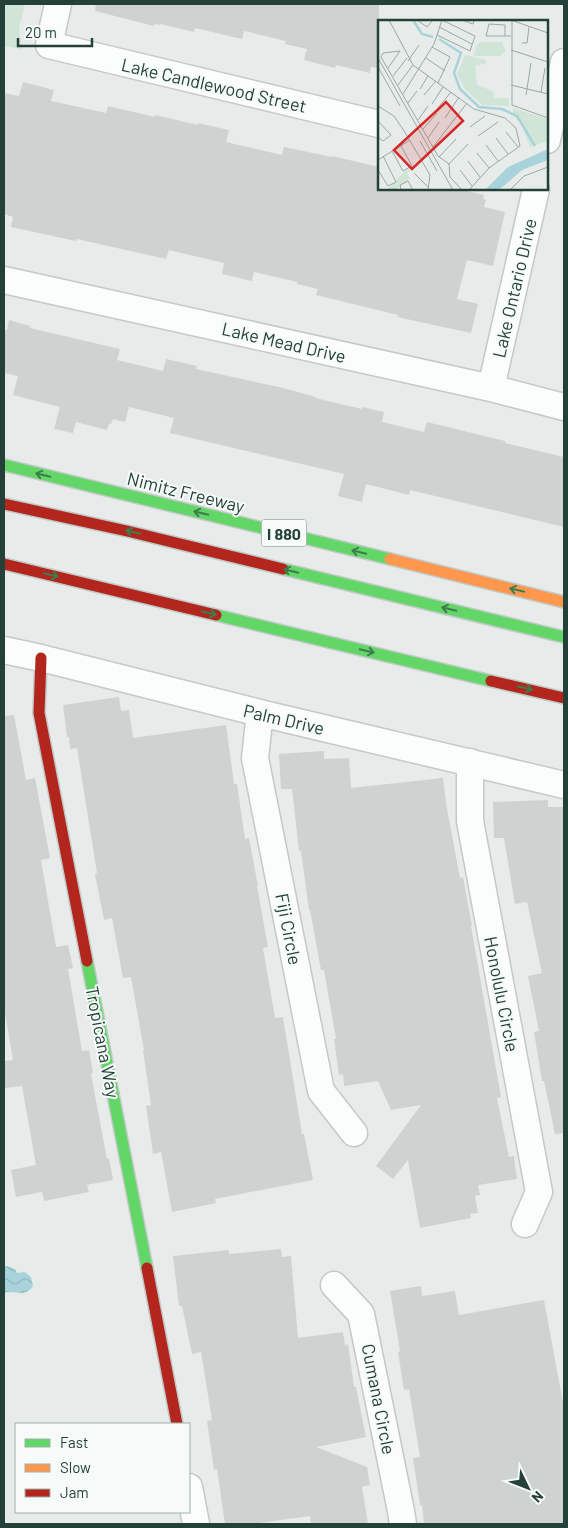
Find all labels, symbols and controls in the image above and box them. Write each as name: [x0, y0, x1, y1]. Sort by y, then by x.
scale bar: [18, 15, 91, 47]
inset map: [378, 20, 548, 190]
text: 20 m: [25, 23, 57, 41]
street label: Lake Candlewood Street: [119, 53, 309, 117]
street label: Lake Ontario Drive: [487, 216, 541, 360]
street label: Lake Mead Drive: [220, 317, 348, 367]
street label: Nimitz Freeway: [125, 467, 247, 517]
one-way arrow: [36, 470, 52, 479]
one-way arrow: [194, 508, 210, 517]
road number: I 880: [262, 520, 306, 546]
one-way arrow: [126, 527, 142, 536]
one-way arrow: [351, 547, 367, 556]
one-way arrow: [283, 566, 299, 575]
one-way arrow: [43, 571, 59, 580]
one-way arrow: [509, 585, 525, 594]
one-way arrow: [441, 604, 457, 613]
one-way arrow: [201, 609, 217, 618]
one-way arrow: [359, 647, 375, 656]
one-way arrow: [517, 684, 533, 693]
street label: Palm Drive: [241, 699, 327, 739]
street label: Fiji Circle: [271, 891, 307, 967]
street label: Honolulu Circle: [480, 934, 524, 1054]
street label: Tropicana Way: [81, 984, 125, 1100]
street label: Cumana Circle: [357, 1342, 401, 1456]
legend: [15, 1423, 190, 1513]
text: Fast: [60, 1433, 88, 1451]
text: Slow: [60, 1458, 91, 1476]
north arrow: [503, 1463, 553, 1513]
text: Jam: [60, 1483, 89, 1501]
text: N: [528, 1488, 547, 1506]

